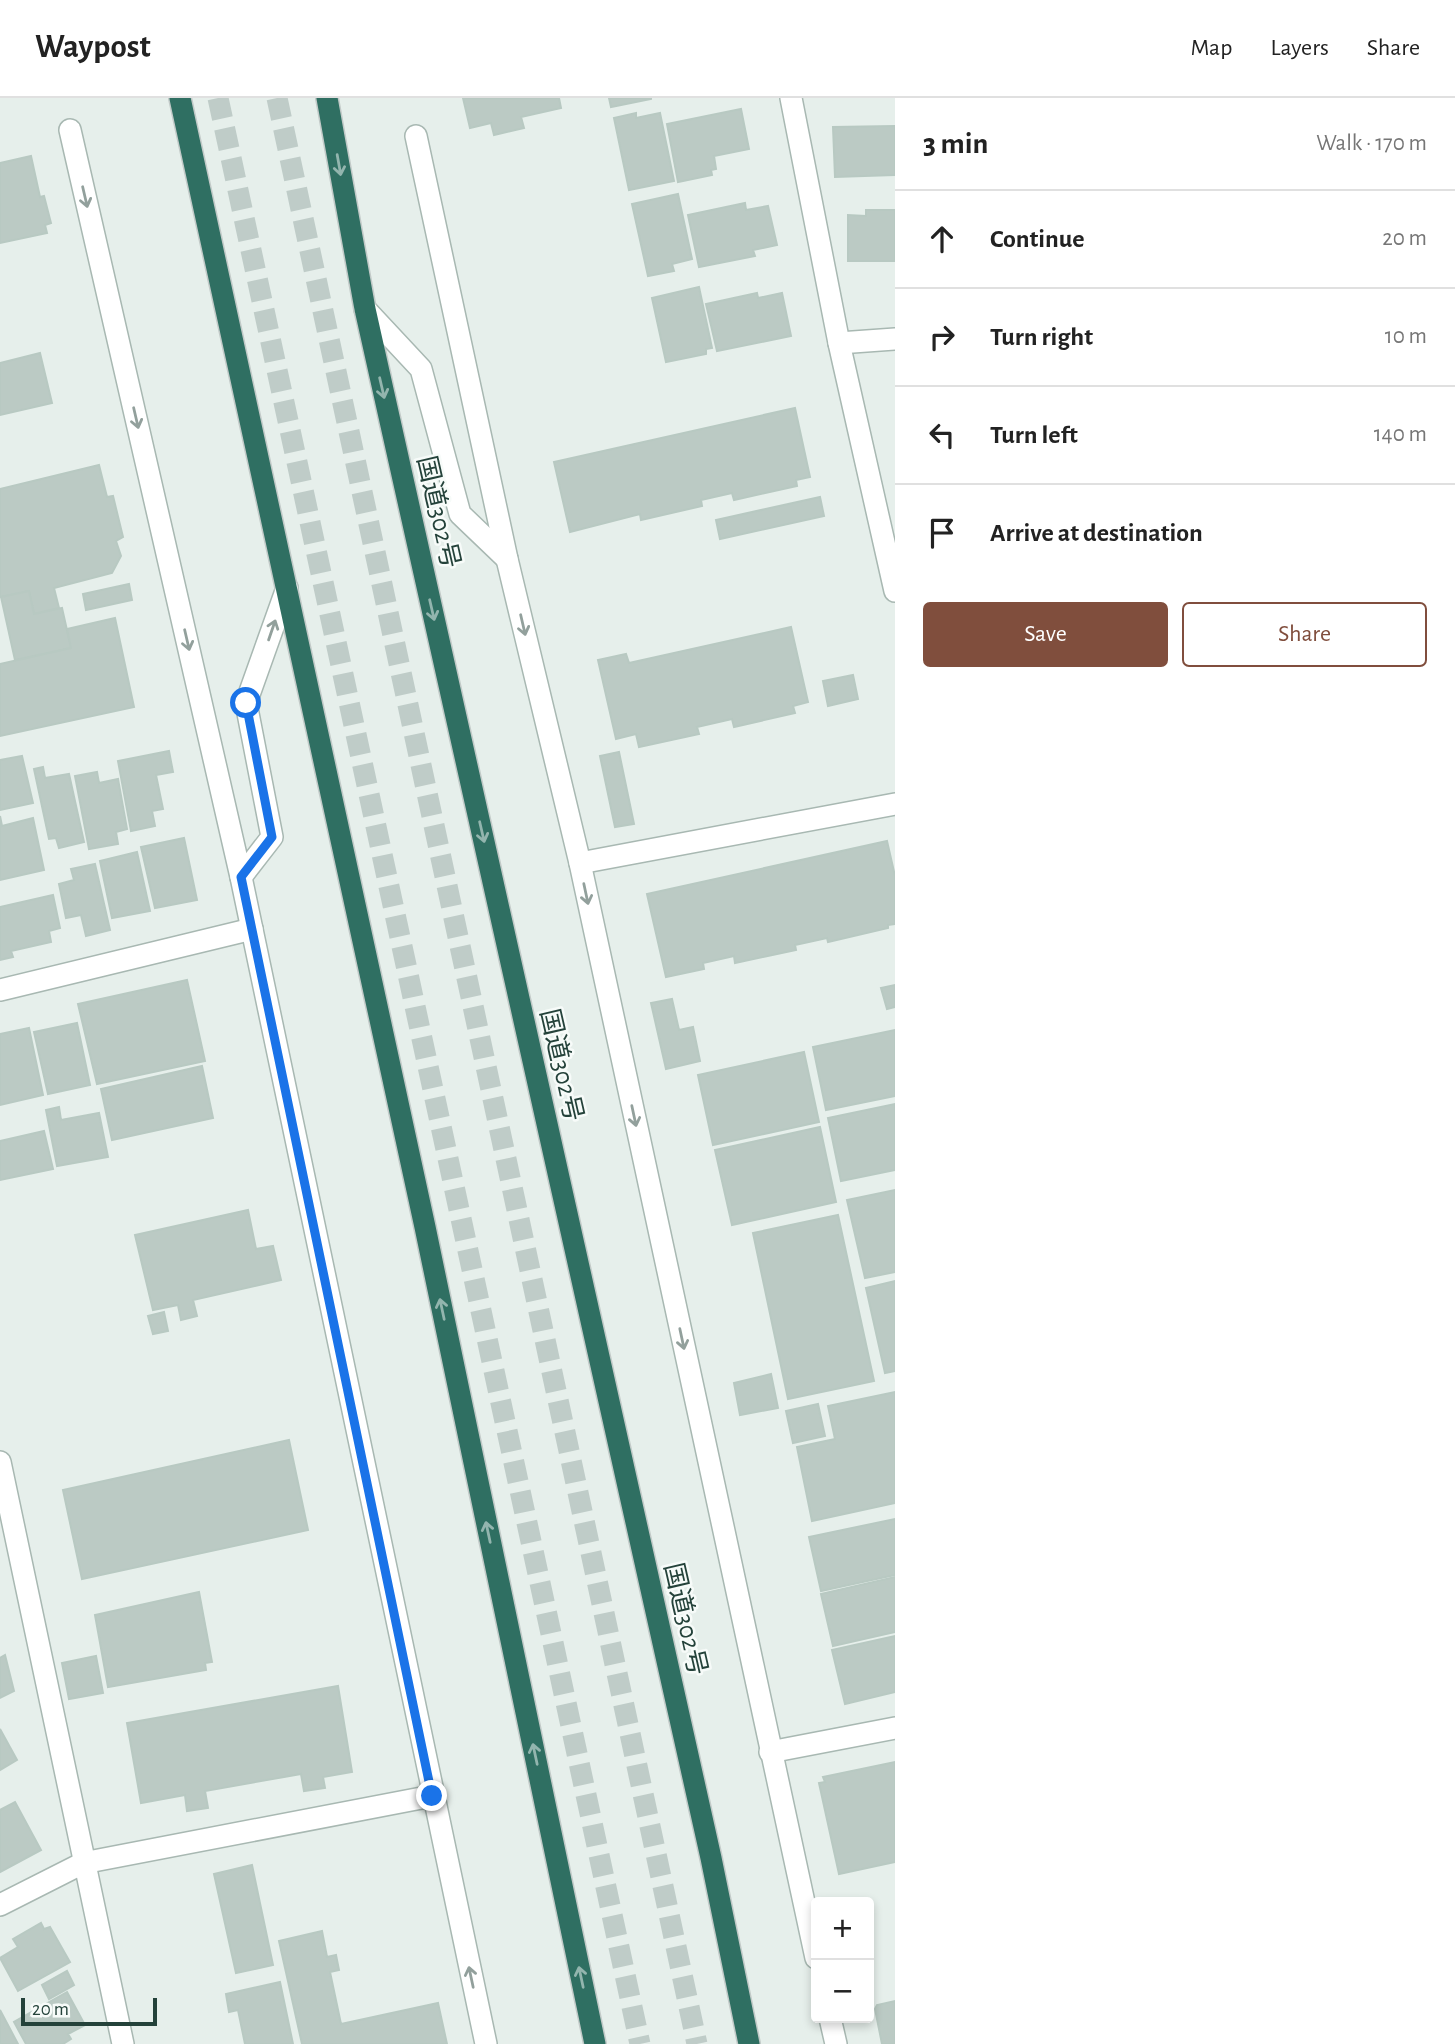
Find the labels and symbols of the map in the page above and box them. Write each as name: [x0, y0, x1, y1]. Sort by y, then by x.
one-way arrow: [333, 153, 346, 176]
one-way arrow: [79, 185, 92, 208]
one-way arrow: [376, 376, 390, 399]
one-way arrow: [130, 406, 143, 429]
street label: 国道302号: [413, 453, 465, 571]
one-way arrow: [426, 599, 439, 621]
one-way arrow: [516, 613, 530, 636]
one-way arrow: [267, 619, 279, 641]
one-way arrow: [180, 628, 194, 651]
route start: [230, 687, 261, 718]
one-way arrow: [476, 821, 489, 843]
one-way arrow: [580, 882, 594, 905]
street label: 国道302号: [536, 1006, 588, 1124]
one-way arrow: [628, 1104, 641, 1127]
one-way arrow: [435, 1298, 449, 1321]
one-way arrow: [675, 1327, 689, 1350]
one-way arrow: [481, 1521, 495, 1544]
street label: 国道302号: [660, 1560, 712, 1678]
one-way arrow: [527, 1743, 541, 1766]
route end: [416, 1780, 447, 1811]
one-way arrow: [464, 1966, 478, 1989]
one-way arrow: [573, 1966, 587, 1989]
scale bar: [21, 1995, 158, 2027]

